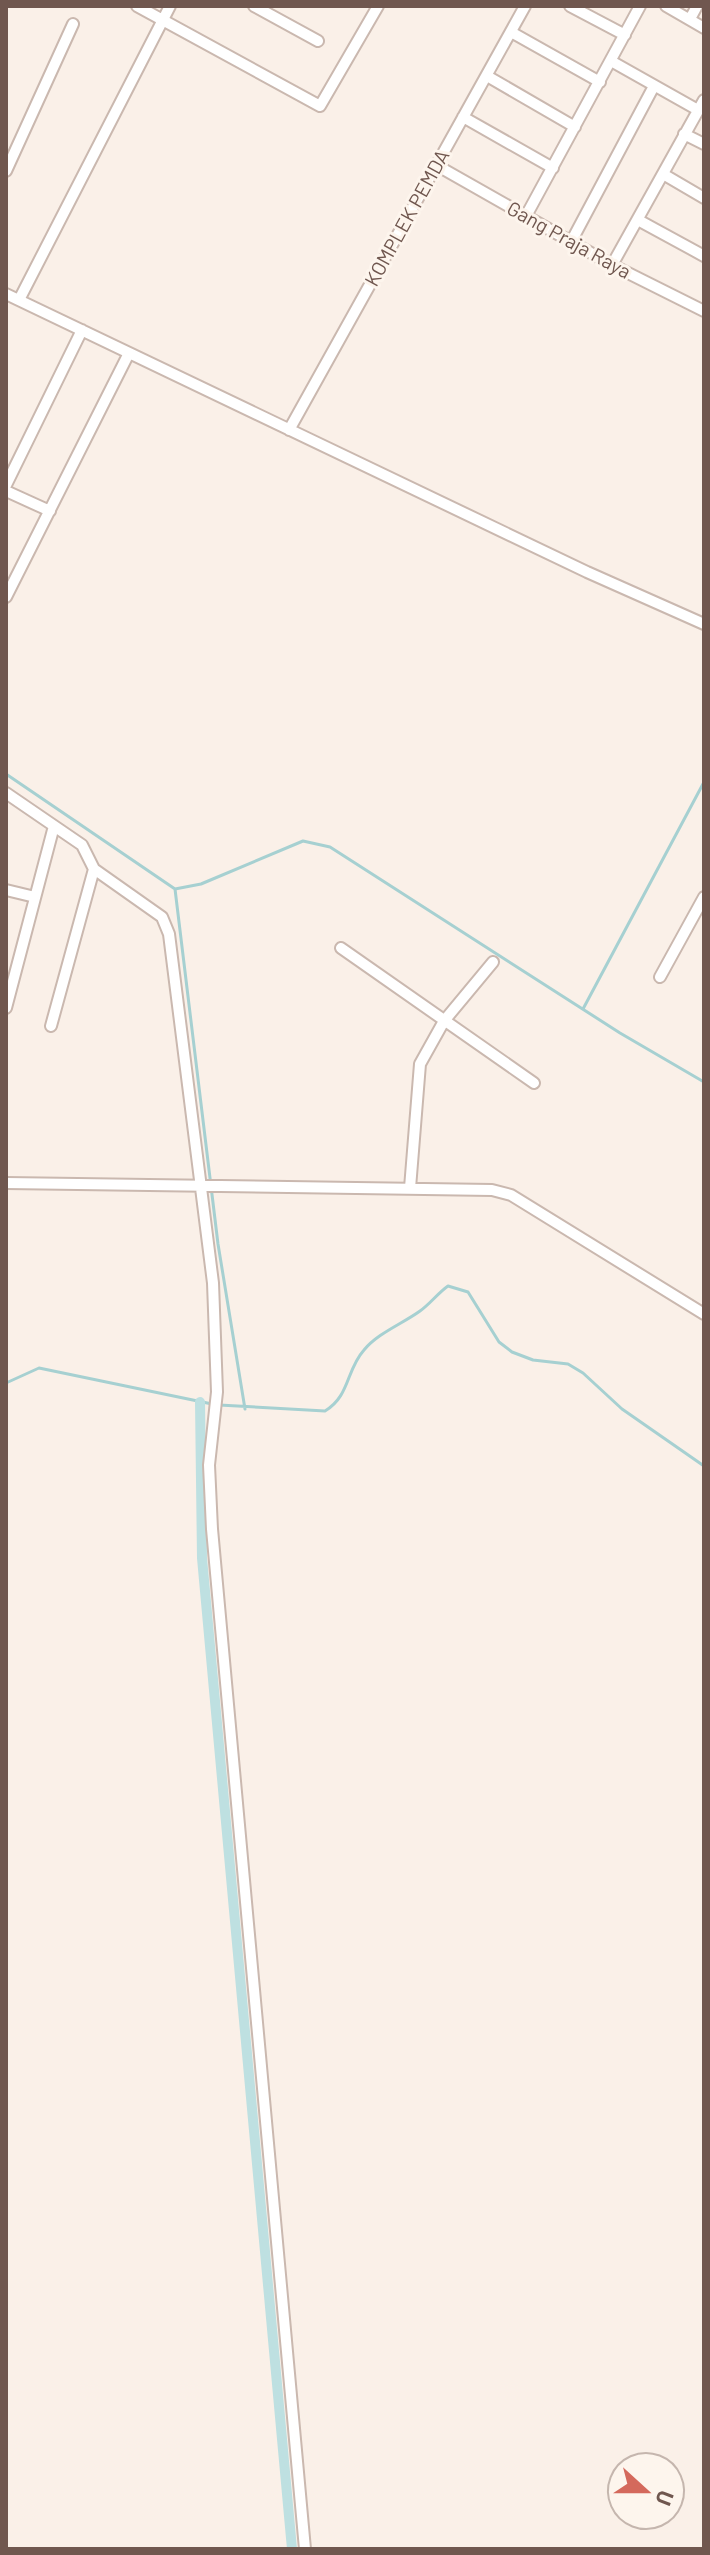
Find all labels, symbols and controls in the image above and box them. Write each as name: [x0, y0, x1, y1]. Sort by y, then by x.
street label: KOMPLEK PEMDA: [359, 145, 454, 290]
street label: Gang Praja Raya: [503, 195, 636, 283]
north arrow: [606, 2451, 686, 2531]
text: U: [651, 2487, 680, 2510]

